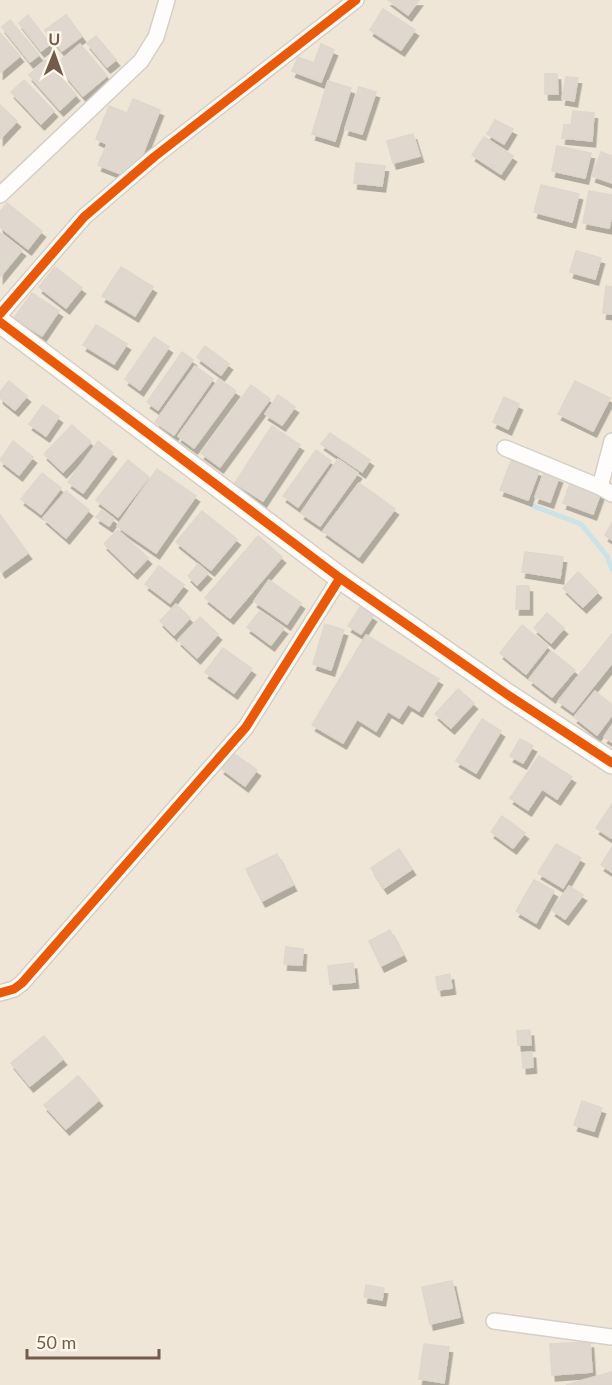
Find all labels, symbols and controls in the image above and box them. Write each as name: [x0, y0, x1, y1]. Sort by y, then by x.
north arrow: [24, 24, 84, 84]
text: U: [48, 29, 60, 48]
scale bar: [27, 1322, 159, 1360]
text: 50 m: [36, 1331, 76, 1353]

